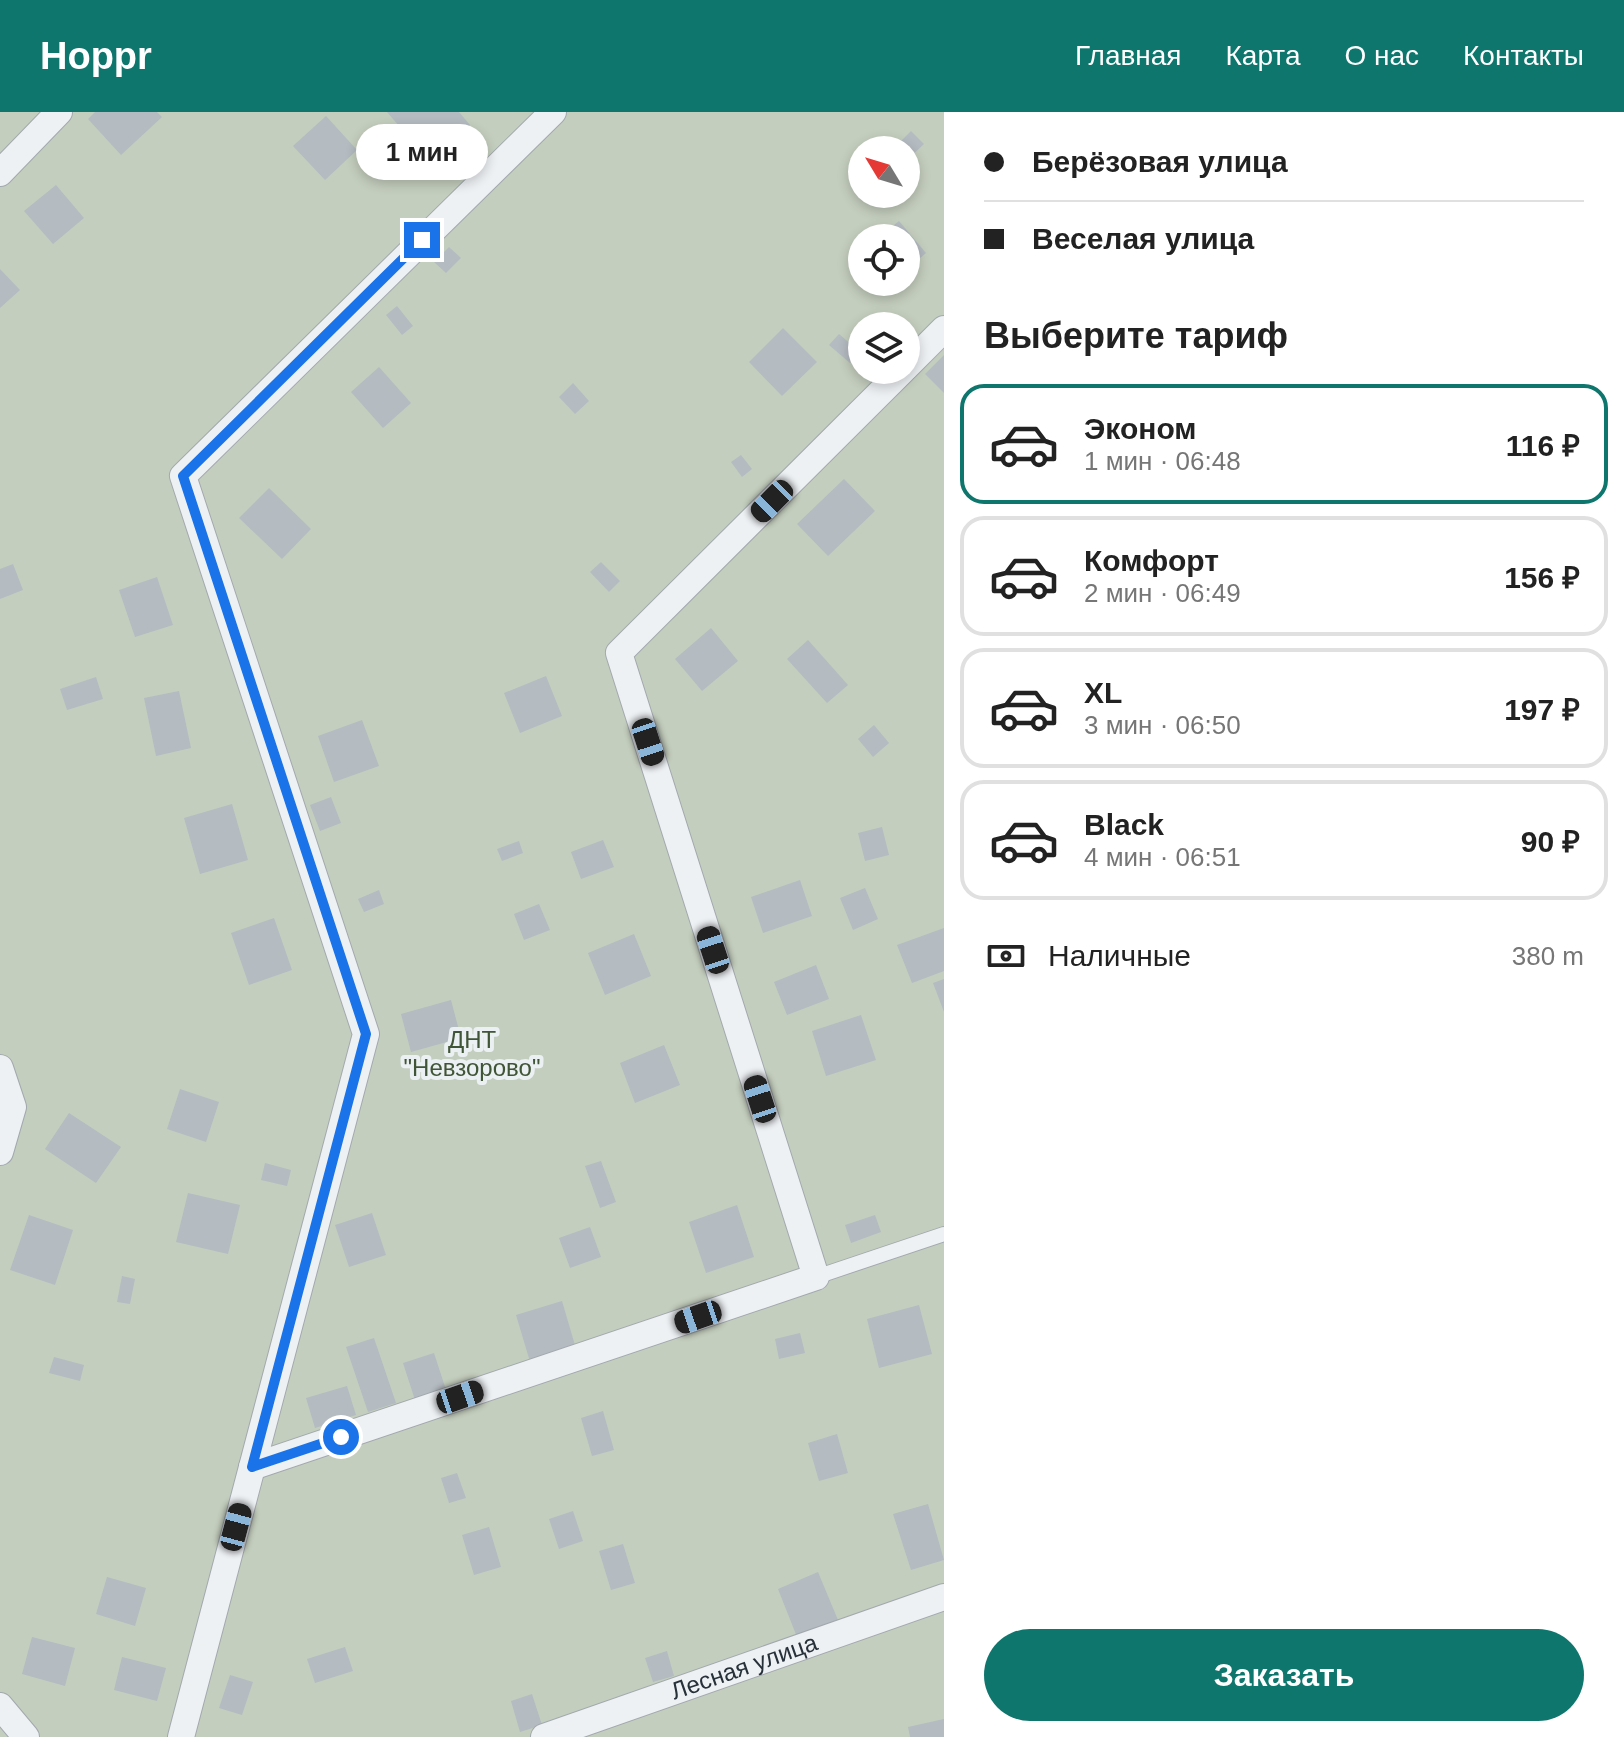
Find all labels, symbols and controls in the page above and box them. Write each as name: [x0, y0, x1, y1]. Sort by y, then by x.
text: Hoppr: [40, 35, 152, 77]
text: Главная: [1075, 40, 1182, 71]
text: Карта: [1226, 40, 1300, 71]
text: О нас: [1344, 40, 1419, 71]
text: Контакты: [1463, 40, 1584, 71]
callout: 1 мин: [356, 124, 488, 180]
north arrow: [848, 136, 920, 208]
map controls: [848, 136, 920, 384]
text: 1 мин: [386, 137, 458, 167]
text: Берёзовая улица: [1032, 145, 1288, 178]
route end: [404, 222, 440, 258]
text: Веселая улица: [1032, 222, 1254, 255]
button: locate: [848, 224, 920, 296]
button: layers: [848, 312, 920, 384]
text: Выберите тариф: [984, 315, 1288, 356]
icon: car: [988, 408, 1060, 480]
text: Эконом: [1084, 412, 1197, 445]
text: 116 ₽: [1506, 429, 1580, 462]
text: 1 мин · 06:48: [1084, 446, 1241, 476]
car: [747, 476, 797, 526]
icon: car: [988, 540, 1060, 612]
text: Комфорт: [1084, 544, 1219, 577]
text: 156 ₽: [1504, 561, 1580, 594]
text: 2 мин · 06:49: [1084, 578, 1241, 608]
icon: car: [988, 672, 1060, 744]
text: XL: [1084, 676, 1122, 709]
text: 197 ₽: [1504, 693, 1580, 726]
text: 3 мин · 06:50: [1084, 710, 1241, 740]
car: [629, 715, 667, 769]
icon: car: [988, 804, 1060, 876]
text: Black: [1084, 808, 1164, 841]
text: 90 ₽: [1521, 825, 1580, 858]
text: 4 мин · 06:51: [1084, 842, 1241, 872]
car: [694, 923, 732, 977]
icon: cash: [984, 934, 1028, 978]
text: Наличные: [1048, 939, 1191, 972]
text: 380 m: [1512, 941, 1584, 971]
park label: ДНТ "Невзорово": [404, 1026, 540, 1081]
car: [741, 1072, 779, 1126]
car: [671, 1298, 725, 1336]
car: [433, 1378, 487, 1416]
route start: [323, 1419, 359, 1455]
car: [218, 1501, 254, 1553]
street label: Лесная улица: [667, 1628, 821, 1705]
button: Заказать: [984, 1629, 1584, 1721]

